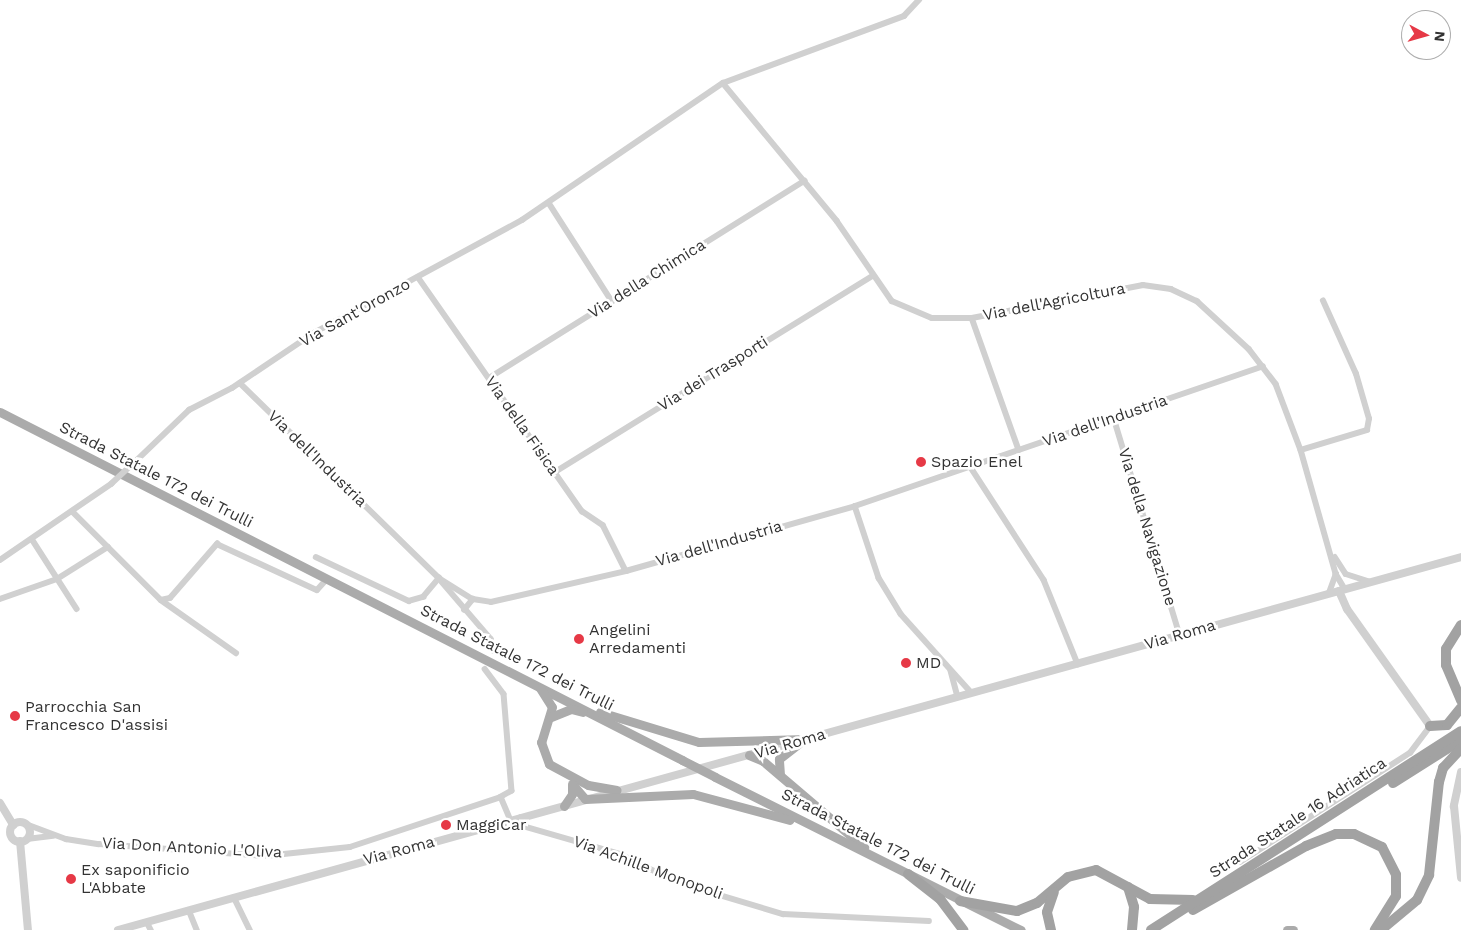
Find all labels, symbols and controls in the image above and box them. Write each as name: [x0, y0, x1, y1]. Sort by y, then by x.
north arrow: [1401, 10, 1451, 60]
text: N: [1431, 30, 1448, 42]
street label: Via della Chimica: [585, 235, 709, 323]
street label: Via Sant'Oronzo: [296, 274, 414, 352]
street label: Via dell'Agricoltura: [981, 279, 1127, 325]
street label: Via dei Trasporti: [654, 332, 772, 416]
street label: Via della Fisica: [480, 372, 564, 480]
street label: Via dell'Industria: [1040, 391, 1170, 451]
street label: Via dell'Industria: [263, 407, 371, 511]
street label: Strada Statale 172 dei Trulli: [55, 417, 257, 533]
street label: Via della Navigazione: [1114, 445, 1180, 609]
place label: Spazio Enel: [931, 452, 1022, 472]
marker: Spazio Enel: [915, 456, 927, 468]
street label: Via dell'Industria: [653, 517, 785, 571]
street label: Strada Statale 172 dei Trulli: [416, 600, 618, 716]
street label: Via Roma: [1142, 616, 1218, 654]
place label: Angelini Arredamenti: [589, 620, 686, 658]
marker: Angelini Arredamenti: [573, 633, 585, 645]
place label: MD: [916, 653, 941, 673]
marker: MD: [900, 657, 912, 669]
place label: Parrocchia San Francesco D'assisi: [25, 697, 168, 735]
marker: Parrocchia San Francesco D'assisi: [9, 710, 21, 722]
street label: Via Roma: [752, 725, 828, 763]
street label: Strada Statale 16 Adriatica: [1205, 753, 1391, 883]
street label: Strada Statale 172 dei Trulli: [777, 784, 979, 900]
place label: MaggiCar: [456, 815, 526, 835]
marker: MaggiCar: [440, 819, 452, 831]
street label: Via Roma: [361, 832, 437, 870]
street label: Via Achille Monopoli: [570, 832, 726, 904]
street label: Via Don Antonio L'Oliva: [101, 834, 283, 862]
place label: Ex saponificio L'Abbate: [81, 860, 190, 898]
marker: Ex saponificio L'Abbate: [65, 873, 77, 885]

